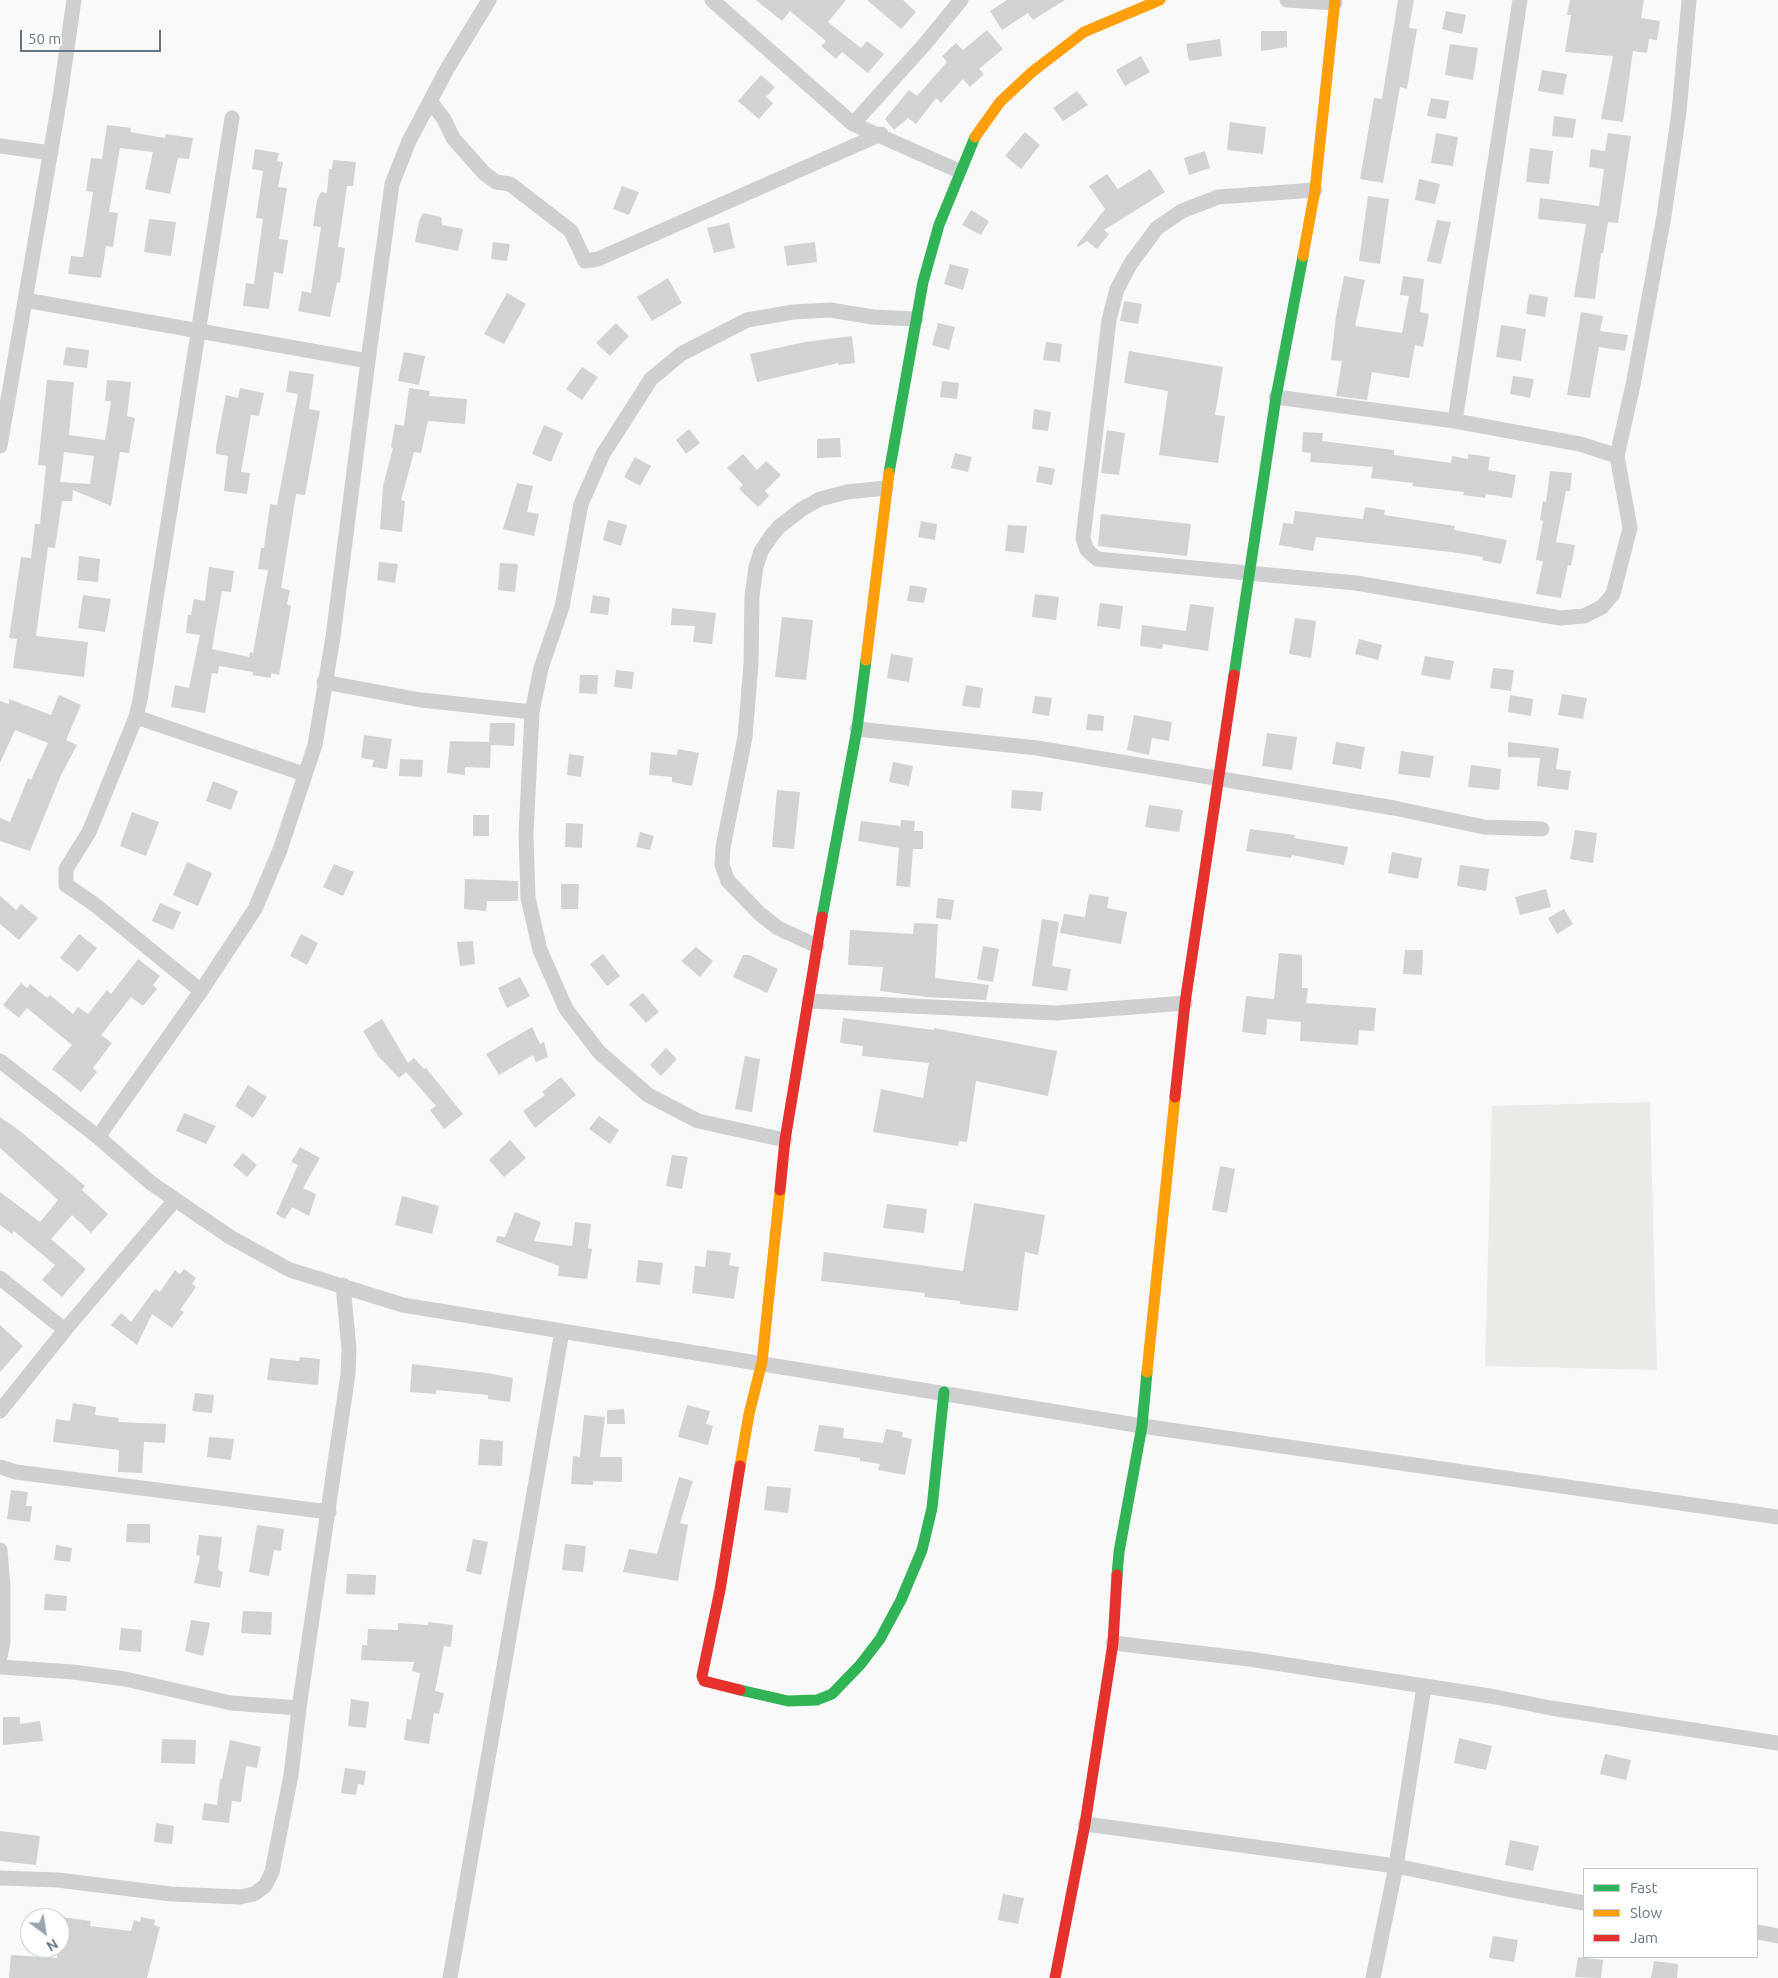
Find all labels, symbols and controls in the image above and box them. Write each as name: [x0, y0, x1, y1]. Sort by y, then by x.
scale bar: [22, 20, 164, 52]
text: 50 m: [28, 30, 61, 47]
legend: [1583, 1868, 1758, 1958]
text: Fast: [1630, 1879, 1657, 1896]
text: Slow: [1630, 1904, 1662, 1921]
north arrow: [20, 1908, 70, 1958]
text: Jam: [1630, 1929, 1658, 1946]
text: N: [44, 1935, 61, 1955]

